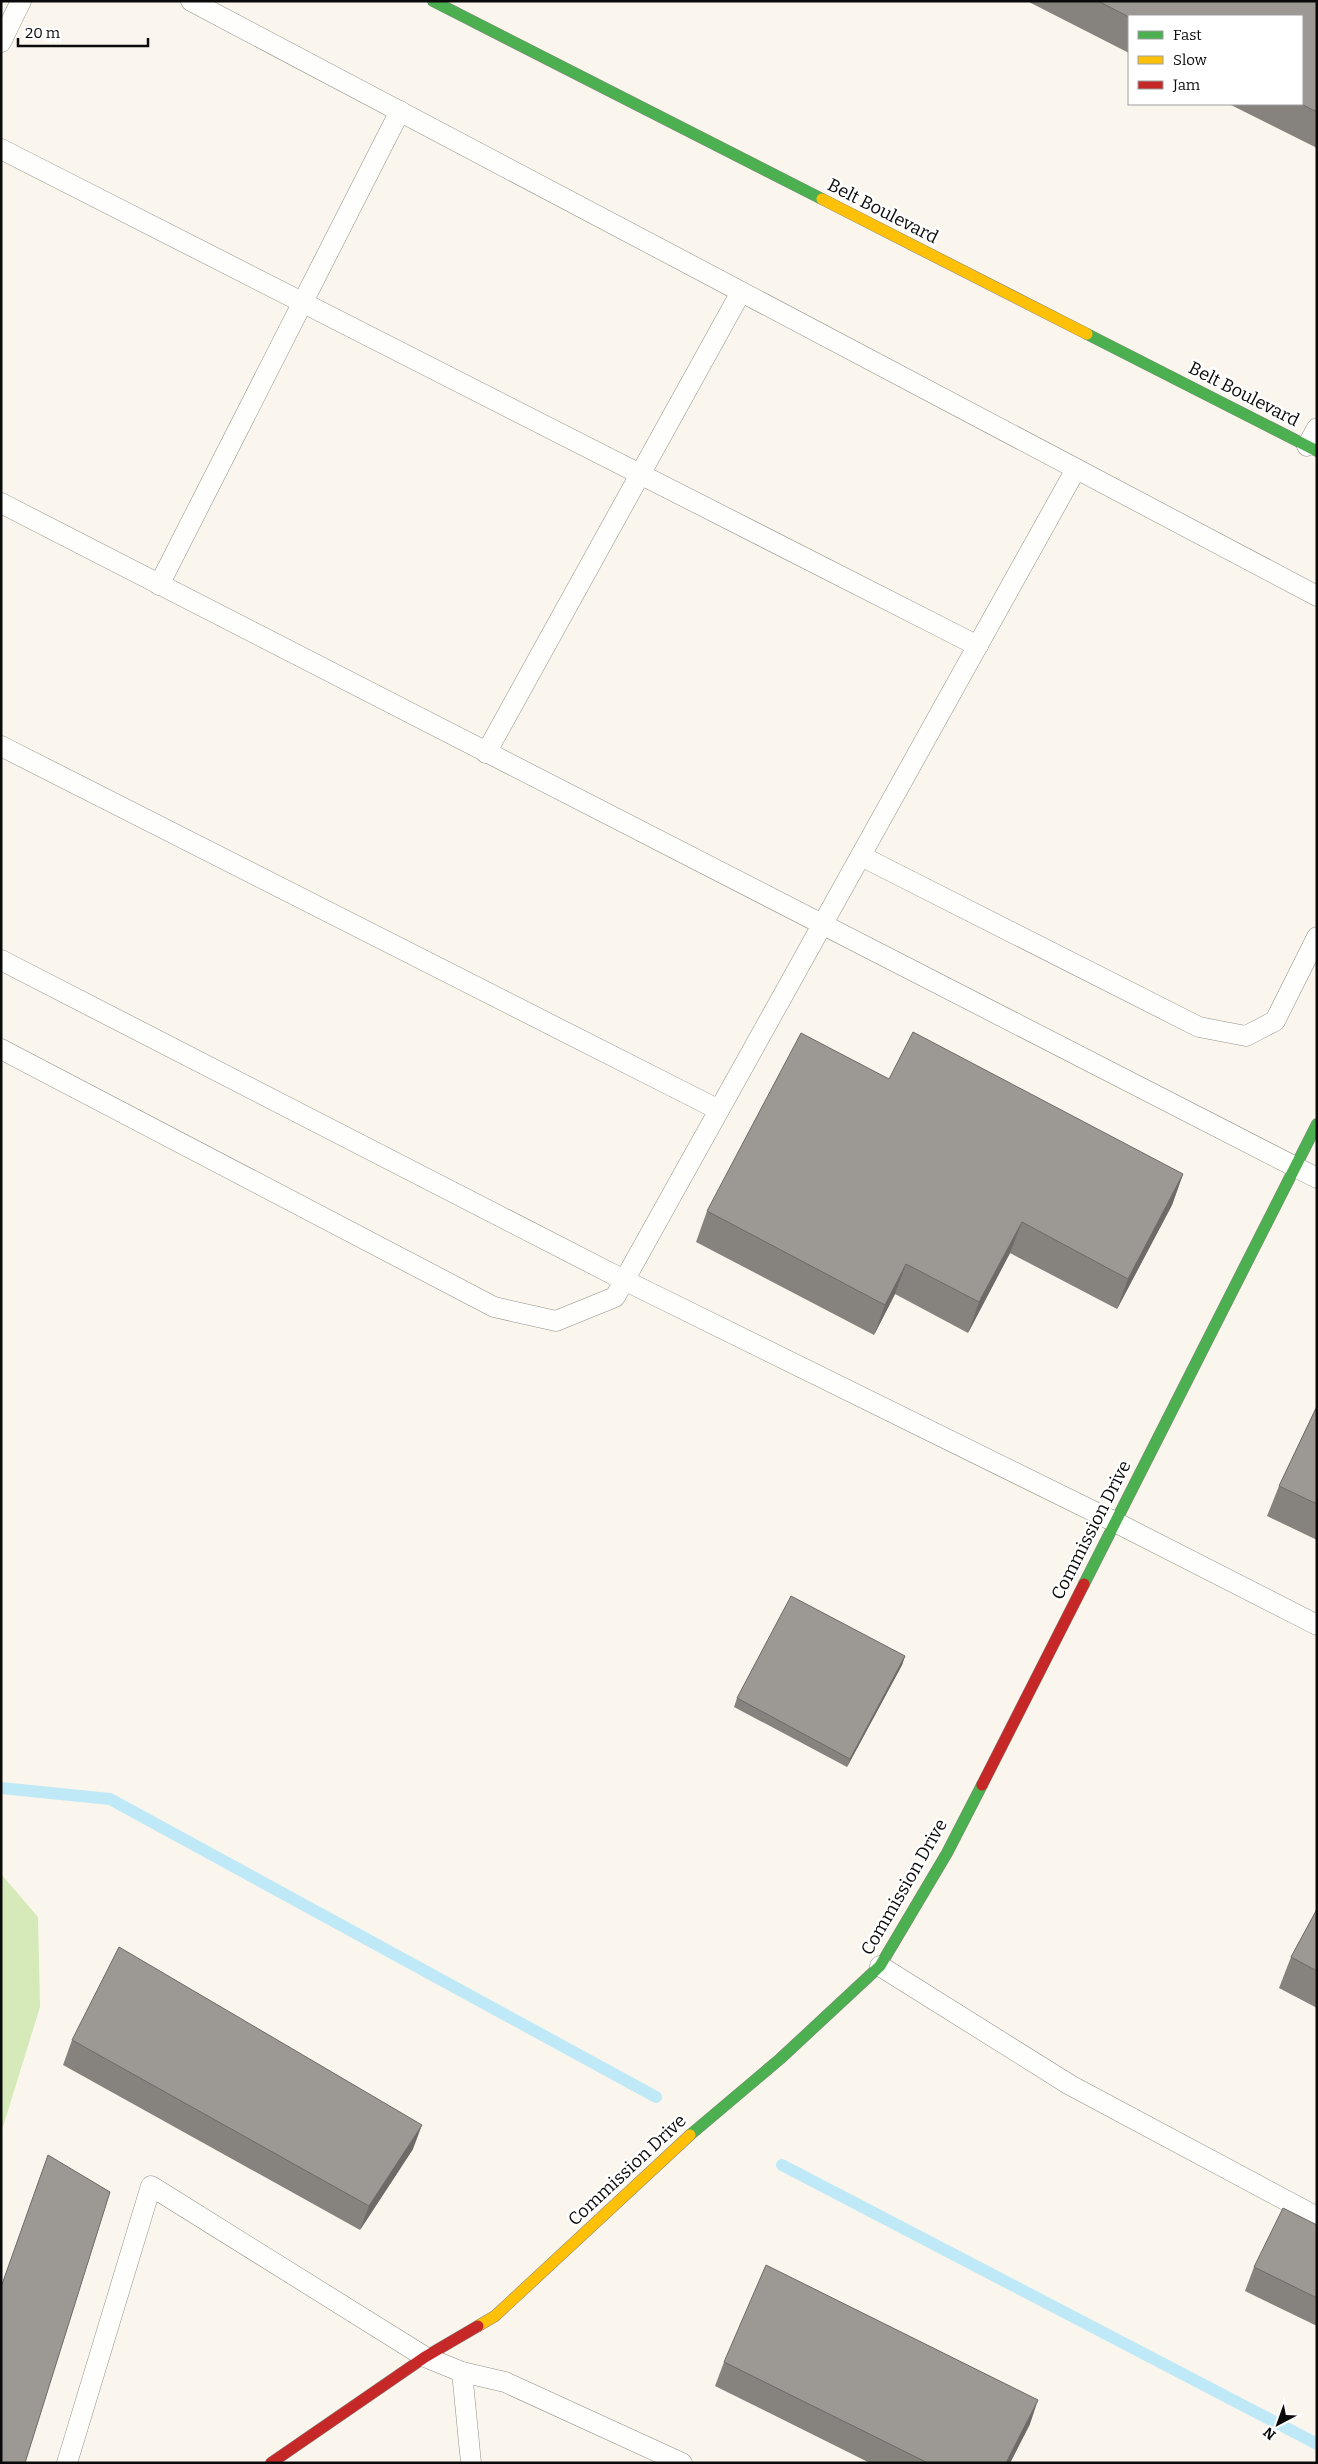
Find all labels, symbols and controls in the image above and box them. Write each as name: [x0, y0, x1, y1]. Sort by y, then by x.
scale bar: [18, 15, 148, 47]
legend: [1128, 15, 1303, 105]
text: 20 m: [25, 24, 61, 42]
text: Fast: [1173, 26, 1202, 44]
text: Slow: [1173, 51, 1208, 69]
text: Jam: [1172, 76, 1201, 94]
street label: Belt Boulevard: [824, 174, 942, 248]
street label: Belt Boulevard: [1185, 357, 1303, 431]
street label: Commission Drive: [1046, 1457, 1136, 1603]
street label: Commission Drive: [856, 1815, 952, 1959]
street label: Commission Drive: [563, 2110, 691, 2230]
north arrow: [1253, 2399, 1303, 2449]
text: N: [1260, 2423, 1279, 2443]

